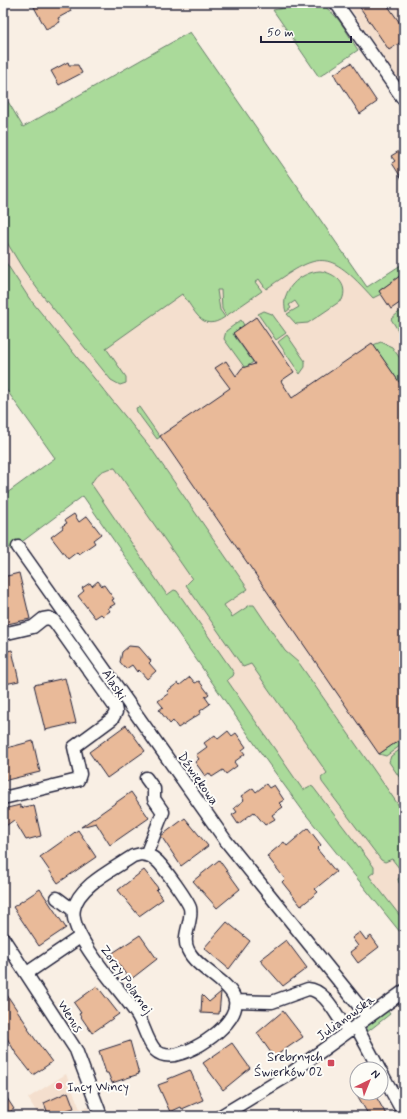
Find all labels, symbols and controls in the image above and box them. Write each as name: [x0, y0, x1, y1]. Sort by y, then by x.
scale bar: [261, 18, 351, 44]
text: 50 m: [267, 25, 294, 41]
street label: Alaski: [98, 666, 130, 703]
street label: Dźwiękowa: [173, 749, 222, 808]
street label: Zorzy Polarnej: [96, 942, 156, 1018]
street label: Julianowska: [314, 991, 378, 1045]
street label: Wenus: [53, 998, 86, 1036]
place label: Srebrnych Świerków 02: [254, 1049, 323, 1081]
marker: Srebrnych Świerków 02: [326, 1058, 336, 1068]
north arrow: [349, 1061, 389, 1101]
text: N: [368, 1067, 383, 1082]
place label: Incy Wincy: [67, 1079, 129, 1096]
marker: Incy Wincy: [54, 1081, 64, 1091]

